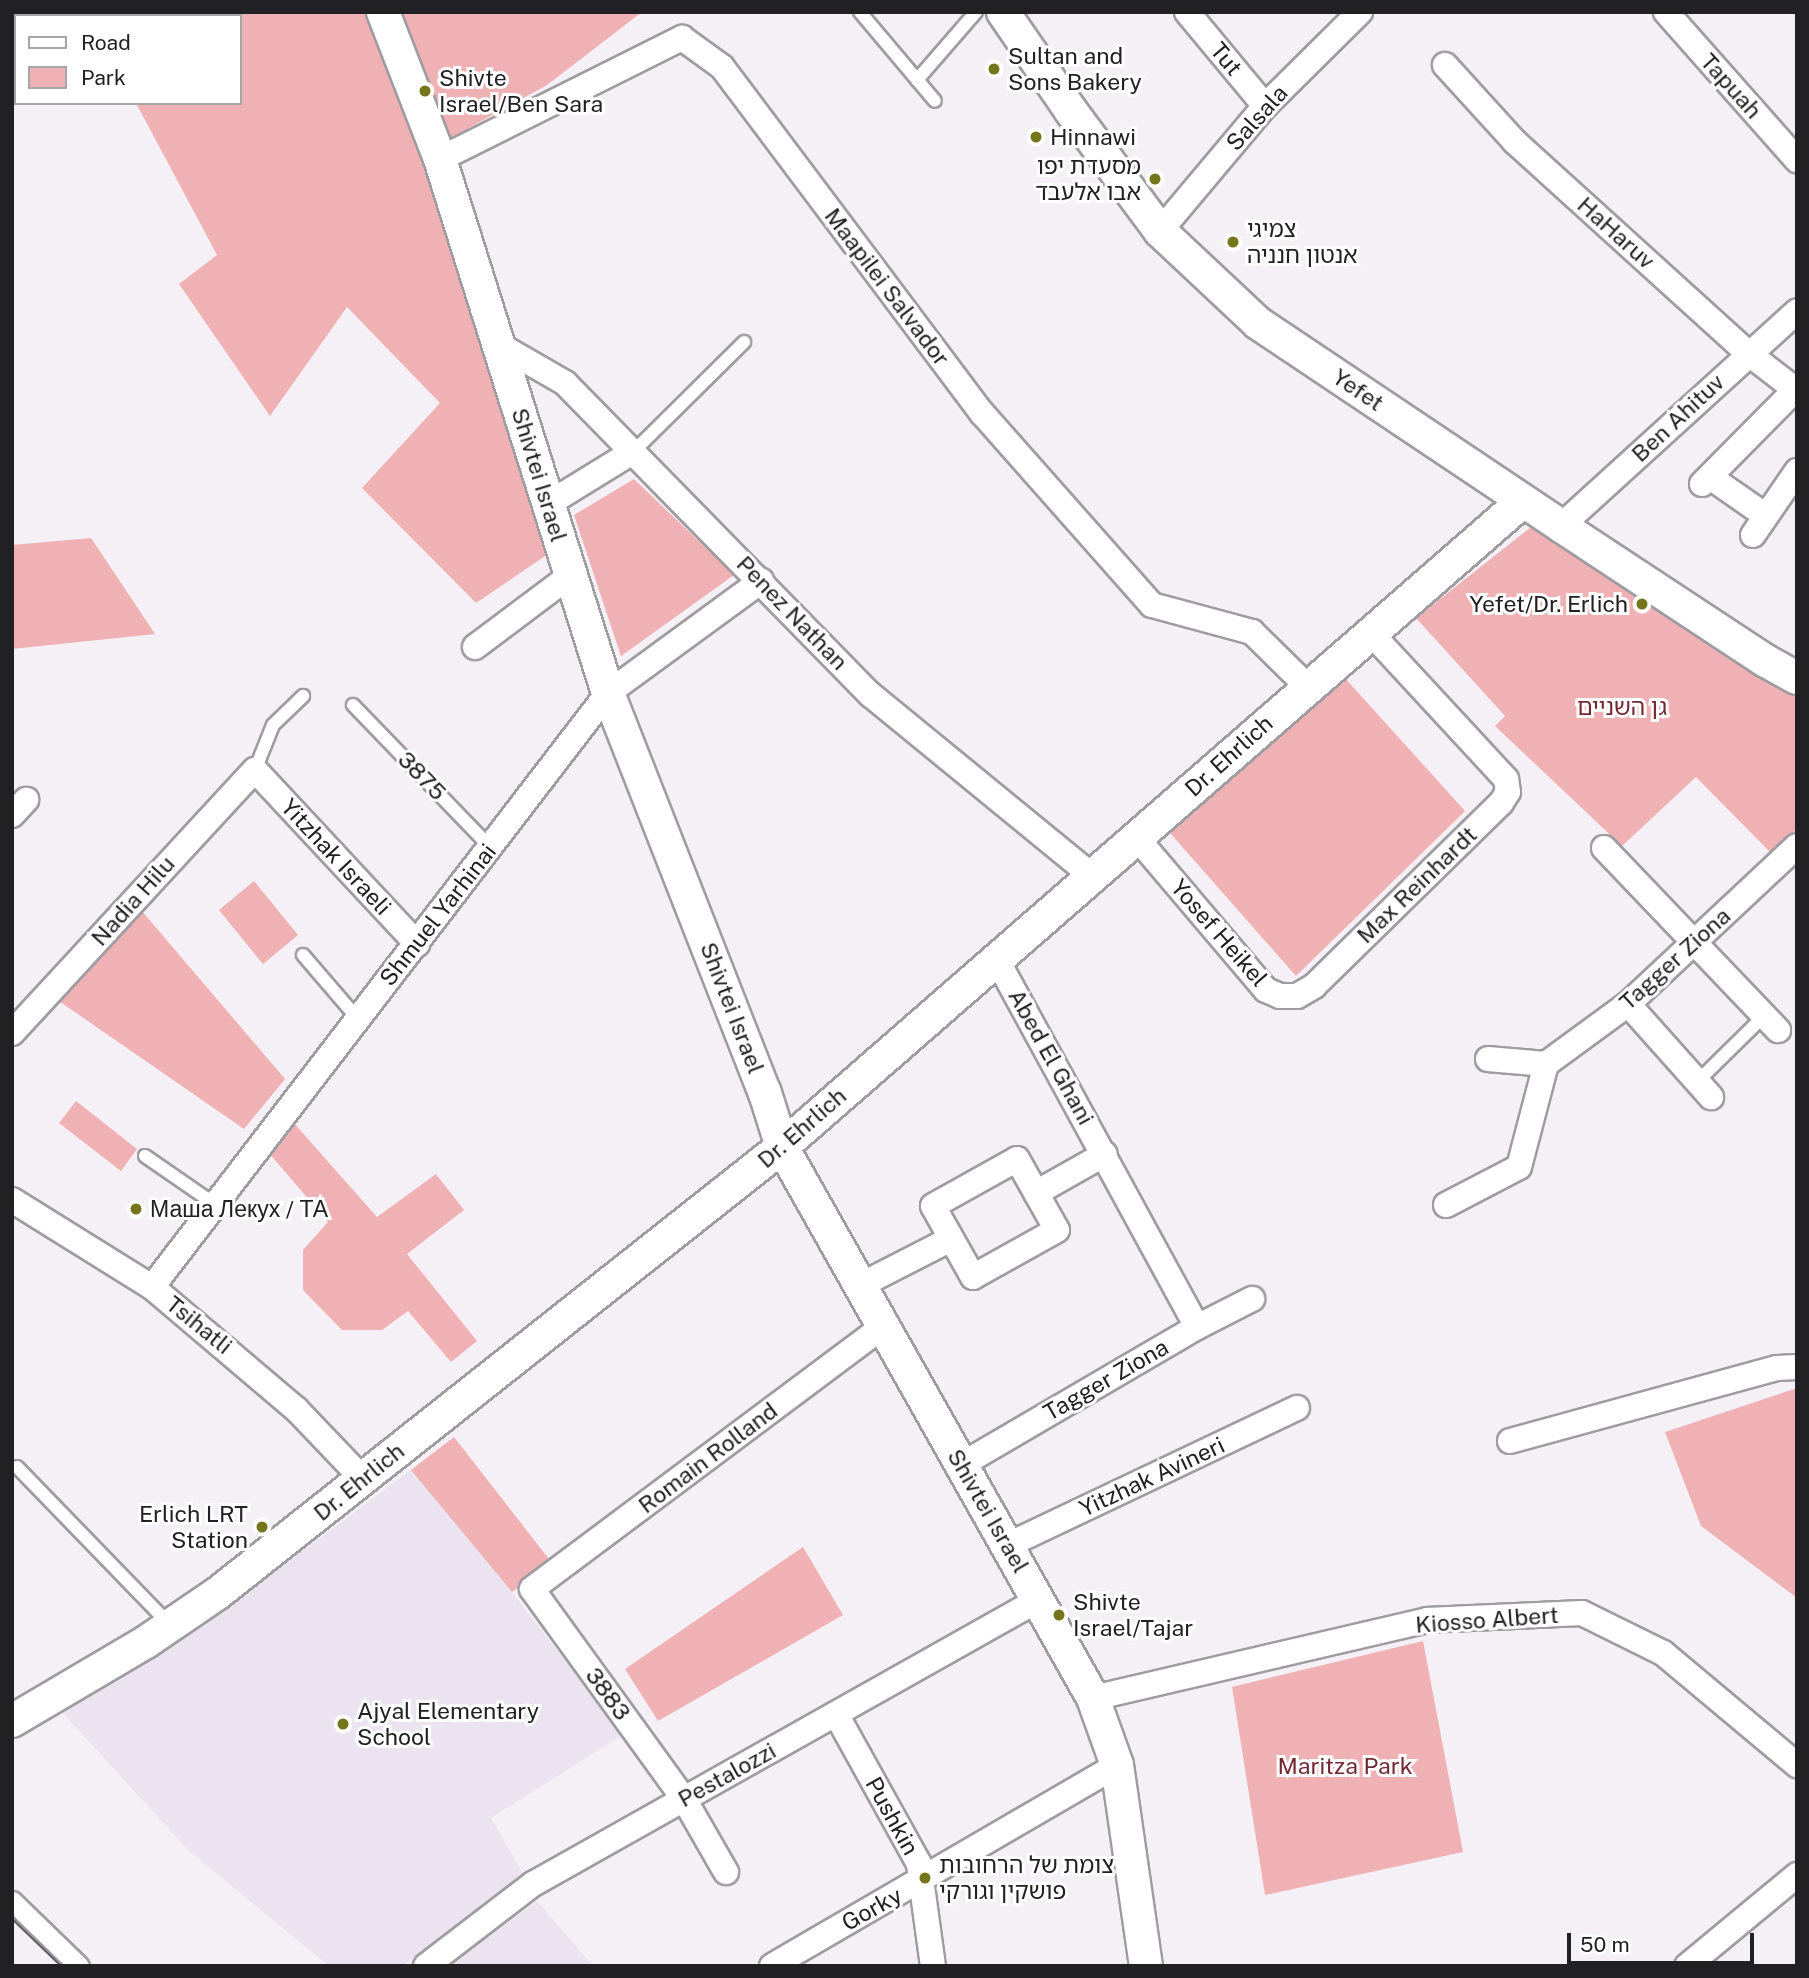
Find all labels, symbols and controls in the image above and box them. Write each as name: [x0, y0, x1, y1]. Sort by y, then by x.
legend: [14, 14, 242, 105]
text: Road: [81, 30, 131, 55]
street label: Tut: [1204, 37, 1248, 81]
place label: Sultan and Sons Bakery: [1008, 42, 1142, 96]
street label: Tapuah: [1695, 48, 1767, 124]
marker: Sultan and Sons Bakery: [986, 61, 1002, 77]
place label: Shivte Israel/Ben Sara: [439, 64, 603, 118]
text: Park: [81, 65, 126, 90]
street label: Salsala: [1220, 80, 1294, 156]
marker: Shivte Israel/Ben Sara: [417, 83, 433, 99]
place label: Hinnawi: [1050, 123, 1136, 151]
marker: Hinnawi: [1028, 129, 1044, 145]
place label: מסעדת יפו אבו אלעבד: [1035, 152, 1141, 206]
marker: מסעדת יפו אבו אלעבד: [1147, 171, 1163, 187]
street label: HaHaruv: [1572, 191, 1660, 275]
street label: Maapilei Salvador: [819, 203, 955, 371]
place label: צמיגי אנטון חנניה: [1247, 215, 1358, 269]
marker: צמיגי אנטון חנניה: [1225, 234, 1241, 250]
street label: Yefet: [1327, 363, 1389, 417]
street label: Ben Ahituv: [1626, 368, 1730, 468]
street label: Shivtei Israel: [506, 405, 572, 545]
street label: Penez Nathan: [731, 550, 853, 676]
place label: Yefet/Dr. Erlich: [1469, 590, 1628, 618]
marker: Yefet/Dr. Erlich: [1634, 596, 1650, 612]
park label: גן השניים: [1577, 693, 1667, 721]
street label: Dr. Ehrlich: [1179, 709, 1279, 803]
street label: 3875: [392, 746, 452, 806]
street label: Yitzhak Israeli: [275, 793, 397, 921]
street label: Max Reinhardt: [1351, 821, 1483, 949]
street label: Shmuel Yarhinai: [374, 839, 502, 991]
street label: Nadia Hilu: [86, 850, 180, 952]
street label: Yosef Heikel: [1165, 874, 1273, 992]
street label: Tagger Ziona: [1614, 902, 1736, 1016]
street label: Shivtei Israel: [694, 938, 770, 1078]
street label: Abed El Ghani: [1002, 984, 1100, 1130]
street label: Dr. Ehrlich: [752, 1082, 852, 1174]
place label: Маша Лекух / ТА: [150, 1195, 328, 1223]
marker: Маша Лекух / ТА: [128, 1201, 144, 1217]
street label: Tsihatli: [161, 1290, 237, 1360]
street label: Tagger Ziona: [1039, 1333, 1173, 1427]
street label: Romain Rolland: [633, 1397, 783, 1519]
street label: Yitzhak Avineri: [1075, 1431, 1229, 1523]
street label: Dr. Ehrlich: [308, 1437, 410, 1527]
street label: Shivtei Israel: [941, 1444, 1035, 1578]
place label: Erlich LRT Station: [139, 1500, 248, 1554]
marker: Erlich LRT Station: [254, 1519, 270, 1535]
place label: Shivte Israel/Tajar: [1073, 1588, 1193, 1642]
street label: Kiosso Albert: [1414, 1601, 1560, 1639]
marker: Shivte Israel/Tajar: [1051, 1607, 1067, 1623]
street label: 3883: [580, 1662, 636, 1726]
place label: Ajyal Elementary School: [357, 1697, 539, 1751]
marker: Ajyal Elementary School: [335, 1716, 351, 1732]
street label: Pestalozzi: [673, 1737, 781, 1813]
park label: Maritza Park: [1277, 1752, 1413, 1780]
street label: Pushkin: [859, 1772, 925, 1860]
place label: צומת של הרחובות פושקין וגורקי: [939, 1851, 1114, 1905]
marker: צומת של הרחובות פושקין וגורקי: [917, 1870, 933, 1886]
street label: Gorky: [837, 1881, 907, 1937]
scale bar: [1571, 1918, 1758, 1962]
text: 50 m: [1580, 1932, 1630, 1957]

